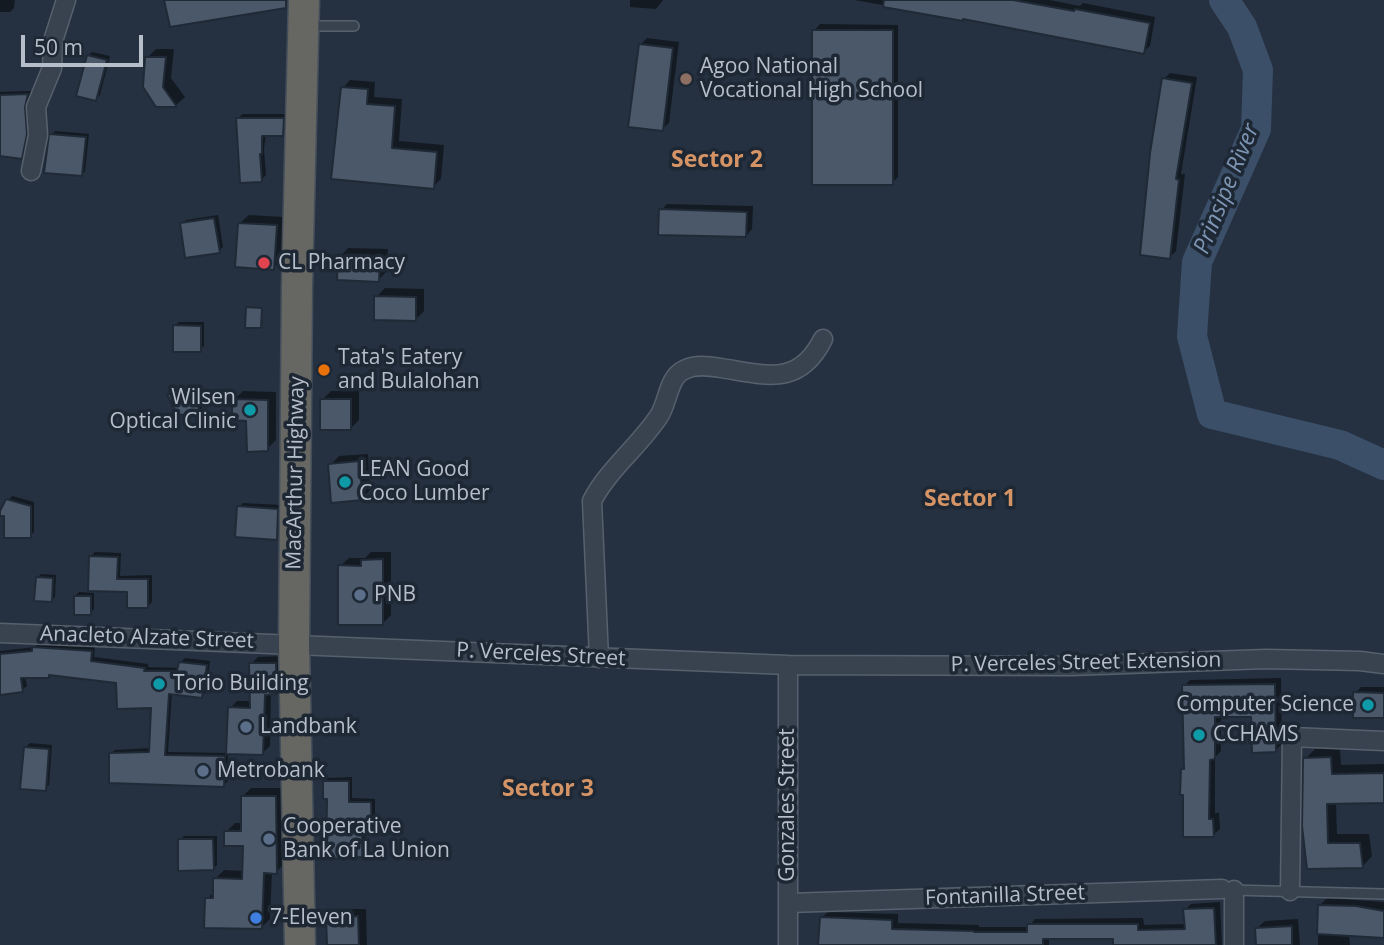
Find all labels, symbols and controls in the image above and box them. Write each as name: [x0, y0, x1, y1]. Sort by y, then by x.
scale bar: [24, 21, 147, 65]
text: 50 m: [34, 33, 83, 61]
place label: Agoo National Vocational High School: [700, 54, 923, 104]
marker: Agoo National Vocational High School: [678, 71, 694, 87]
water label: Prinsipe River: [1188, 120, 1266, 258]
district label: Sector 2: [671, 146, 763, 174]
place label: CL Pharmacy: [278, 250, 405, 276]
marker: CL Pharmacy: [256, 255, 272, 271]
place label: Tata's Eatery and Bulalohan: [338, 345, 480, 395]
marker: Tata's Eatery and Bulalohan: [316, 362, 332, 378]
street label: MacArthur Highway: [282, 376, 310, 570]
place label: Wilsen Optical Clinic: [109, 385, 236, 435]
marker: Wilsen Optical Clinic: [242, 402, 258, 418]
place label: LEAN Good Coco Lumber: [359, 457, 490, 507]
marker: LEAN Good Coco Lumber: [337, 474, 353, 490]
district label: Sector 1: [924, 485, 1016, 513]
place label: PNB: [374, 582, 416, 608]
marker: PNB: [352, 587, 368, 603]
street label: Anacleto Alzate Street: [40, 622, 254, 654]
street label: P. Verceles Street: [456, 638, 626, 672]
street label: P. Verceles Street Extension: [950, 648, 1222, 678]
place label: Torio Building: [173, 671, 309, 697]
marker: Torio Building: [151, 676, 167, 692]
place label: Computer Science: [1176, 692, 1354, 718]
marker: Computer Science: [1360, 697, 1376, 713]
place label: Landbank: [260, 714, 357, 740]
marker: Landbank: [238, 719, 254, 735]
place label: CCHAMS: [1213, 722, 1299, 748]
marker: CCHAMS: [1191, 727, 1207, 743]
street label: Gonzales Street: [775, 728, 801, 882]
place label: Metrobank: [217, 758, 325, 784]
marker: Metrobank: [195, 763, 211, 779]
district label: Sector 3: [502, 775, 594, 803]
place label: Cooperative Bank of La Union: [283, 814, 450, 864]
marker: Cooperative Bank of La Union: [261, 831, 277, 847]
street label: Fontanilla Street: [925, 881, 1085, 911]
place label: 7-Eleven: [270, 905, 353, 931]
marker: 7-Eleven: [248, 910, 264, 926]

